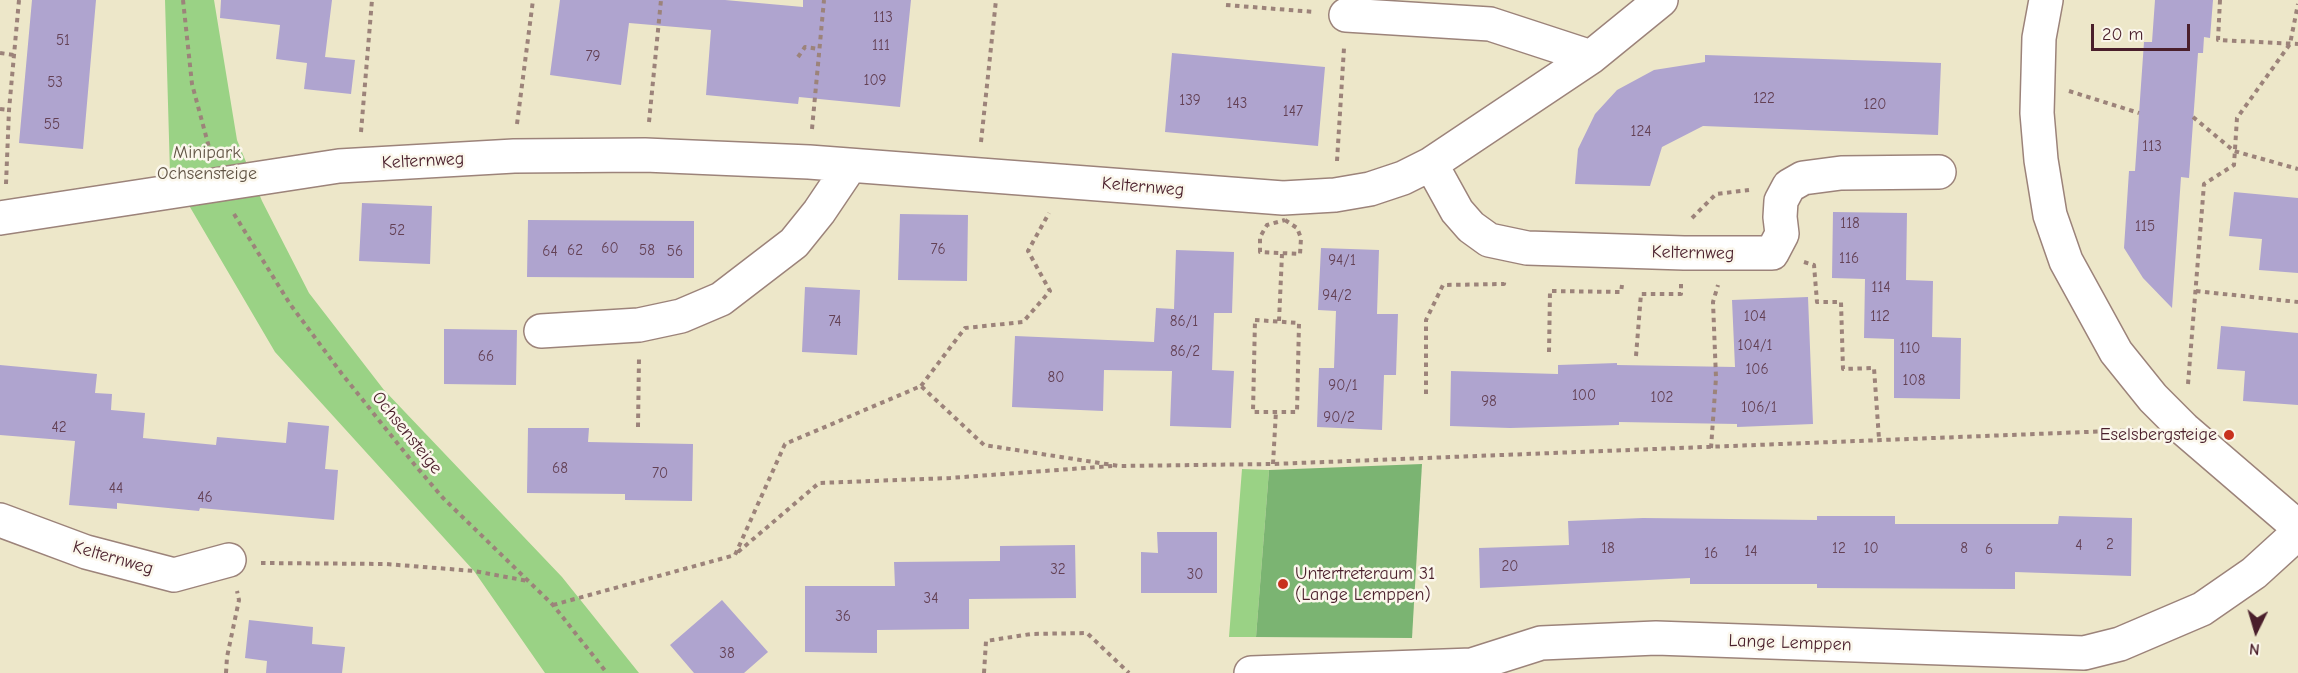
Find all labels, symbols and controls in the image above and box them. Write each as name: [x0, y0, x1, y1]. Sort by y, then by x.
house number: 113: [873, 9, 893, 27]
scale bar: [2094, 12, 2193, 50]
text: 20 m: [2102, 24, 2143, 45]
house number: 51: [56, 32, 70, 50]
house number: 111: [872, 37, 890, 55]
house number: 79: [585, 48, 601, 66]
house number: 109: [863, 72, 887, 90]
house number: 53: [47, 74, 63, 92]
house number: 122: [1753, 90, 1775, 108]
house number: 139: [1179, 92, 1201, 110]
house number: 143: [1227, 95, 1247, 113]
house number: 120: [1864, 96, 1886, 114]
house number: 147: [1283, 103, 1303, 121]
house number: 55: [44, 116, 60, 134]
house number: 124: [1631, 123, 1651, 141]
house number: 113: [2142, 138, 2162, 156]
park label: Minipark Ochsensteige: [157, 142, 257, 184]
street label: Kelternweg: [381, 148, 465, 174]
street label: Kelternweg: [1101, 173, 1185, 201]
house number: 118: [1840, 215, 1860, 233]
house number: 115: [2135, 218, 2155, 236]
house number: 52: [389, 222, 405, 240]
house number: 60: [601, 240, 619, 258]
house number: 76: [930, 241, 946, 259]
street label: Kelternweg: [1651, 241, 1735, 265]
house number: 62: [567, 242, 583, 260]
house number: 58: [639, 242, 655, 260]
house number: 64: [542, 243, 558, 261]
house number: 56: [667, 243, 683, 261]
house number: 116: [1839, 250, 1859, 268]
house number: 94/1: [1328, 252, 1356, 270]
house number: 114: [1871, 279, 1891, 297]
house number: 94/2: [1322, 287, 1352, 305]
house number: 104: [1744, 308, 1766, 326]
house number: 112: [1870, 308, 1890, 326]
house number: 74: [828, 313, 842, 331]
house number: 86/1: [1170, 313, 1198, 331]
house number: 104/1: [1738, 337, 1772, 355]
house number: 110: [1899, 340, 1921, 358]
house number: 86/2: [1170, 343, 1200, 361]
house number: 66: [478, 348, 494, 366]
house number: 106: [1745, 361, 1769, 379]
house number: 80: [1048, 369, 1064, 387]
house number: 108: [1903, 372, 1925, 390]
house number: 90/1: [1328, 377, 1358, 395]
street label: Ochsensteige: [367, 387, 447, 479]
house number: 100: [1572, 387, 1596, 405]
house number: 102: [1651, 389, 1673, 407]
house number: 98: [1481, 393, 1497, 411]
house number: 106/1: [1741, 399, 1777, 417]
house number: 90/2: [1323, 409, 1355, 427]
house number: 42: [51, 419, 67, 437]
place label: Eselsbergsteige: [2100, 424, 2217, 446]
marker: Eselsbergsteige: [2222, 428, 2236, 442]
house number: 68: [552, 460, 568, 478]
house number: 70: [652, 465, 668, 483]
house number: 44: [109, 480, 123, 498]
house number: 46: [197, 489, 213, 507]
street label: Kelternweg: [70, 536, 156, 580]
house number: 2: [2106, 536, 2114, 554]
house number: 4: [2075, 537, 2083, 555]
house number: 18: [1601, 540, 1615, 558]
house number: 12: [1832, 540, 1846, 558]
house number: 10: [1863, 540, 1879, 558]
house number: 8: [1960, 540, 1968, 558]
house number: 6: [1985, 541, 1993, 559]
house number: 14: [1744, 543, 1758, 561]
house number: 16: [1704, 545, 1718, 563]
house number: 20: [1502, 558, 1518, 576]
house number: 32: [1050, 561, 1066, 579]
place label: Untertreteraum 31 (Lange Lemppen): [1295, 563, 1435, 606]
house number: 30: [1187, 566, 1203, 584]
marker: Untertreteraum 31 (Lange Lemppen): [1276, 577, 1290, 591]
house number: 34: [924, 590, 938, 608]
north arrow: [2226, 601, 2286, 661]
house number: 36: [835, 608, 851, 626]
street label: Lange Lemppen: [1728, 630, 1852, 656]
text: N: [2248, 640, 2260, 658]
house number: 38: [719, 645, 735, 663]

